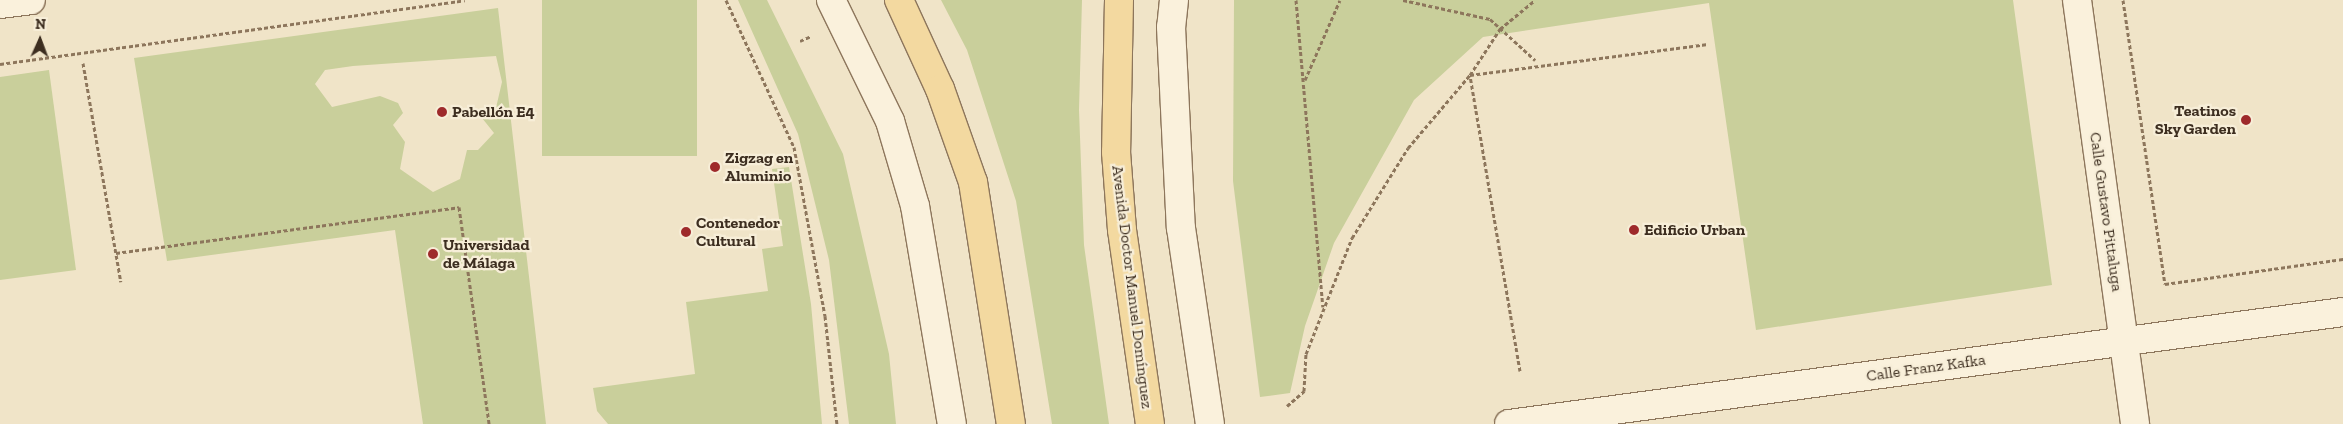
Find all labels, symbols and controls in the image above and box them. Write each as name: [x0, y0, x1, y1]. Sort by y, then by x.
north arrow: [15, 15, 65, 65]
text: N: [35, 16, 46, 33]
place label: Teatinos Sky Garden: [2154, 101, 2236, 139]
place label: Pabellón E4: [452, 102, 535, 122]
marker: Pabellón E4: [436, 106, 448, 118]
marker: Teatinos Sky Garden: [2240, 114, 2252, 126]
street label: Calle Gustavo Pittaluga: [2085, 131, 2127, 293]
place label: Zigzag en Aluminio: [725, 148, 793, 186]
marker: Zigzag en Aluminio: [709, 161, 721, 173]
street label: Avenida Doctor Manuel Domínguez: [1108, 164, 1156, 410]
place label: Contenedor Cultural: [696, 213, 780, 251]
place label: Edificio Urban: [1644, 220, 1745, 240]
marker: Edificio Urban: [1628, 224, 1640, 236]
marker: Contenedor Cultural: [680, 226, 692, 238]
place label: Universidad de Málaga: [443, 235, 530, 273]
marker: Universidad de Málaga: [427, 248, 439, 260]
street label: Calle Franz Kafka: [1865, 350, 1987, 386]

